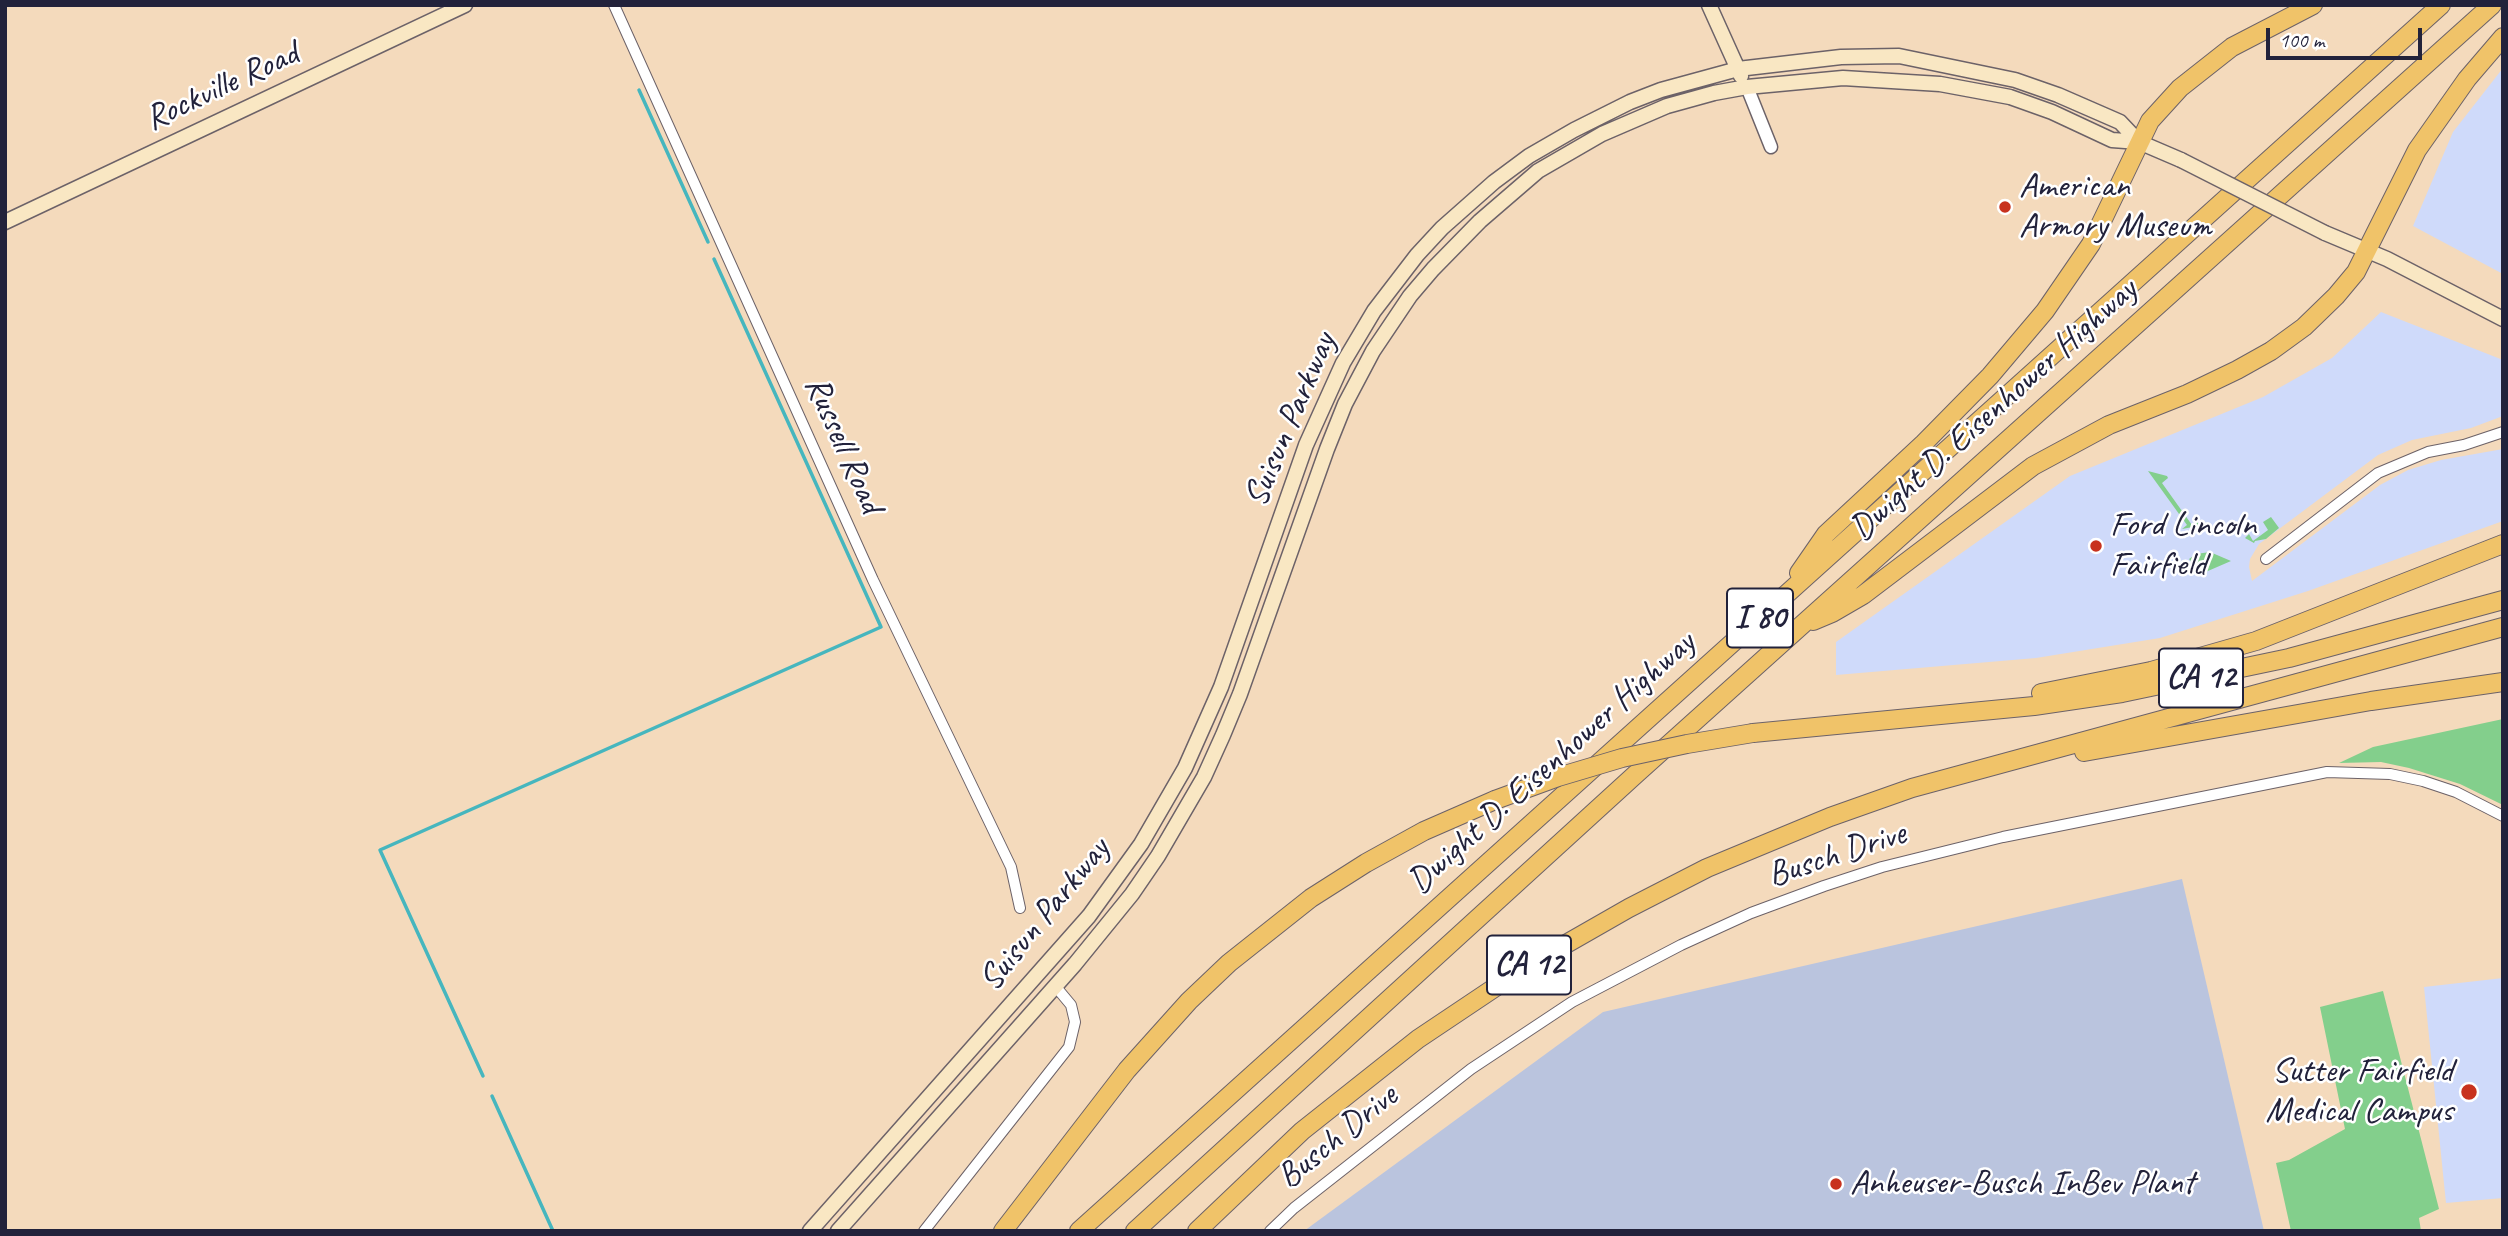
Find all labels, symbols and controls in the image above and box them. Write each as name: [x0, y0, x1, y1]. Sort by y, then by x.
scale bar: [2270, 14, 2426, 58]
text: 100 m: [2279, 27, 2324, 53]
street label: Rockville Road: [139, 33, 305, 141]
place label: American Armory Museum: [2019, 166, 2211, 248]
marker: American Armory Museum: [1997, 199, 2013, 215]
street label: Dwight D. Eisenhower Highway: [1842, 270, 2146, 550]
street label: Suisun Parkway: [1236, 327, 1346, 513]
street label: Russell Road: [794, 370, 892, 520]
place label: Ford Lincoln Fairfield: [2110, 505, 2256, 587]
marker: Ford Lincoln Fairfield: [2088, 538, 2104, 554]
road number: I 80: [1727, 589, 1793, 648]
street label: Dwight D. Eisenhower Highway: [1400, 623, 1704, 903]
road number: CA 12: [2159, 649, 2243, 708]
street label: Busch Drive: [1763, 813, 1911, 897]
street label: Suisun Parkway: [971, 830, 1119, 1000]
road number: CA 12: [1487, 936, 1571, 995]
place label: Sutter Fairfield Medical Campus: [2266, 1051, 2453, 1133]
street label: Busch Drive: [1269, 1076, 1407, 1198]
marker: Sutter Fairfield Medical Campus: [2459, 1082, 2479, 1102]
place label: Anheuser-Busch InBev Plant: [1850, 1163, 2194, 1205]
marker: Anheuser-Busch InBev Plant: [1828, 1176, 1844, 1192]

